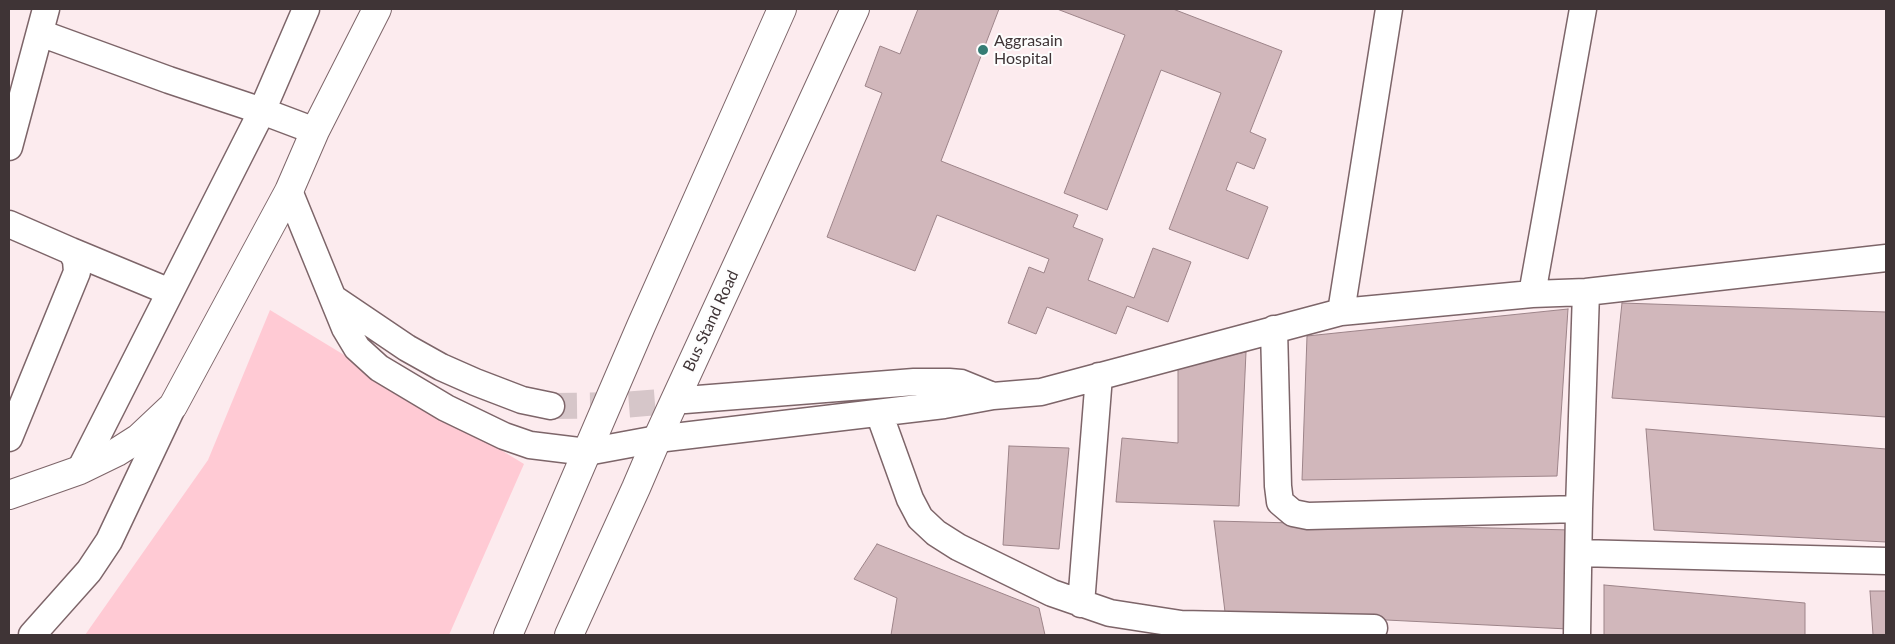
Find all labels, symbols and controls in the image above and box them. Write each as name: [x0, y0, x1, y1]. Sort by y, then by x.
place label: Aggrasain Hospital: [994, 31, 1063, 69]
marker: Aggrasain Hospital: [976, 43, 990, 57]
street label: Bus Stand Road: [679, 267, 743, 375]

